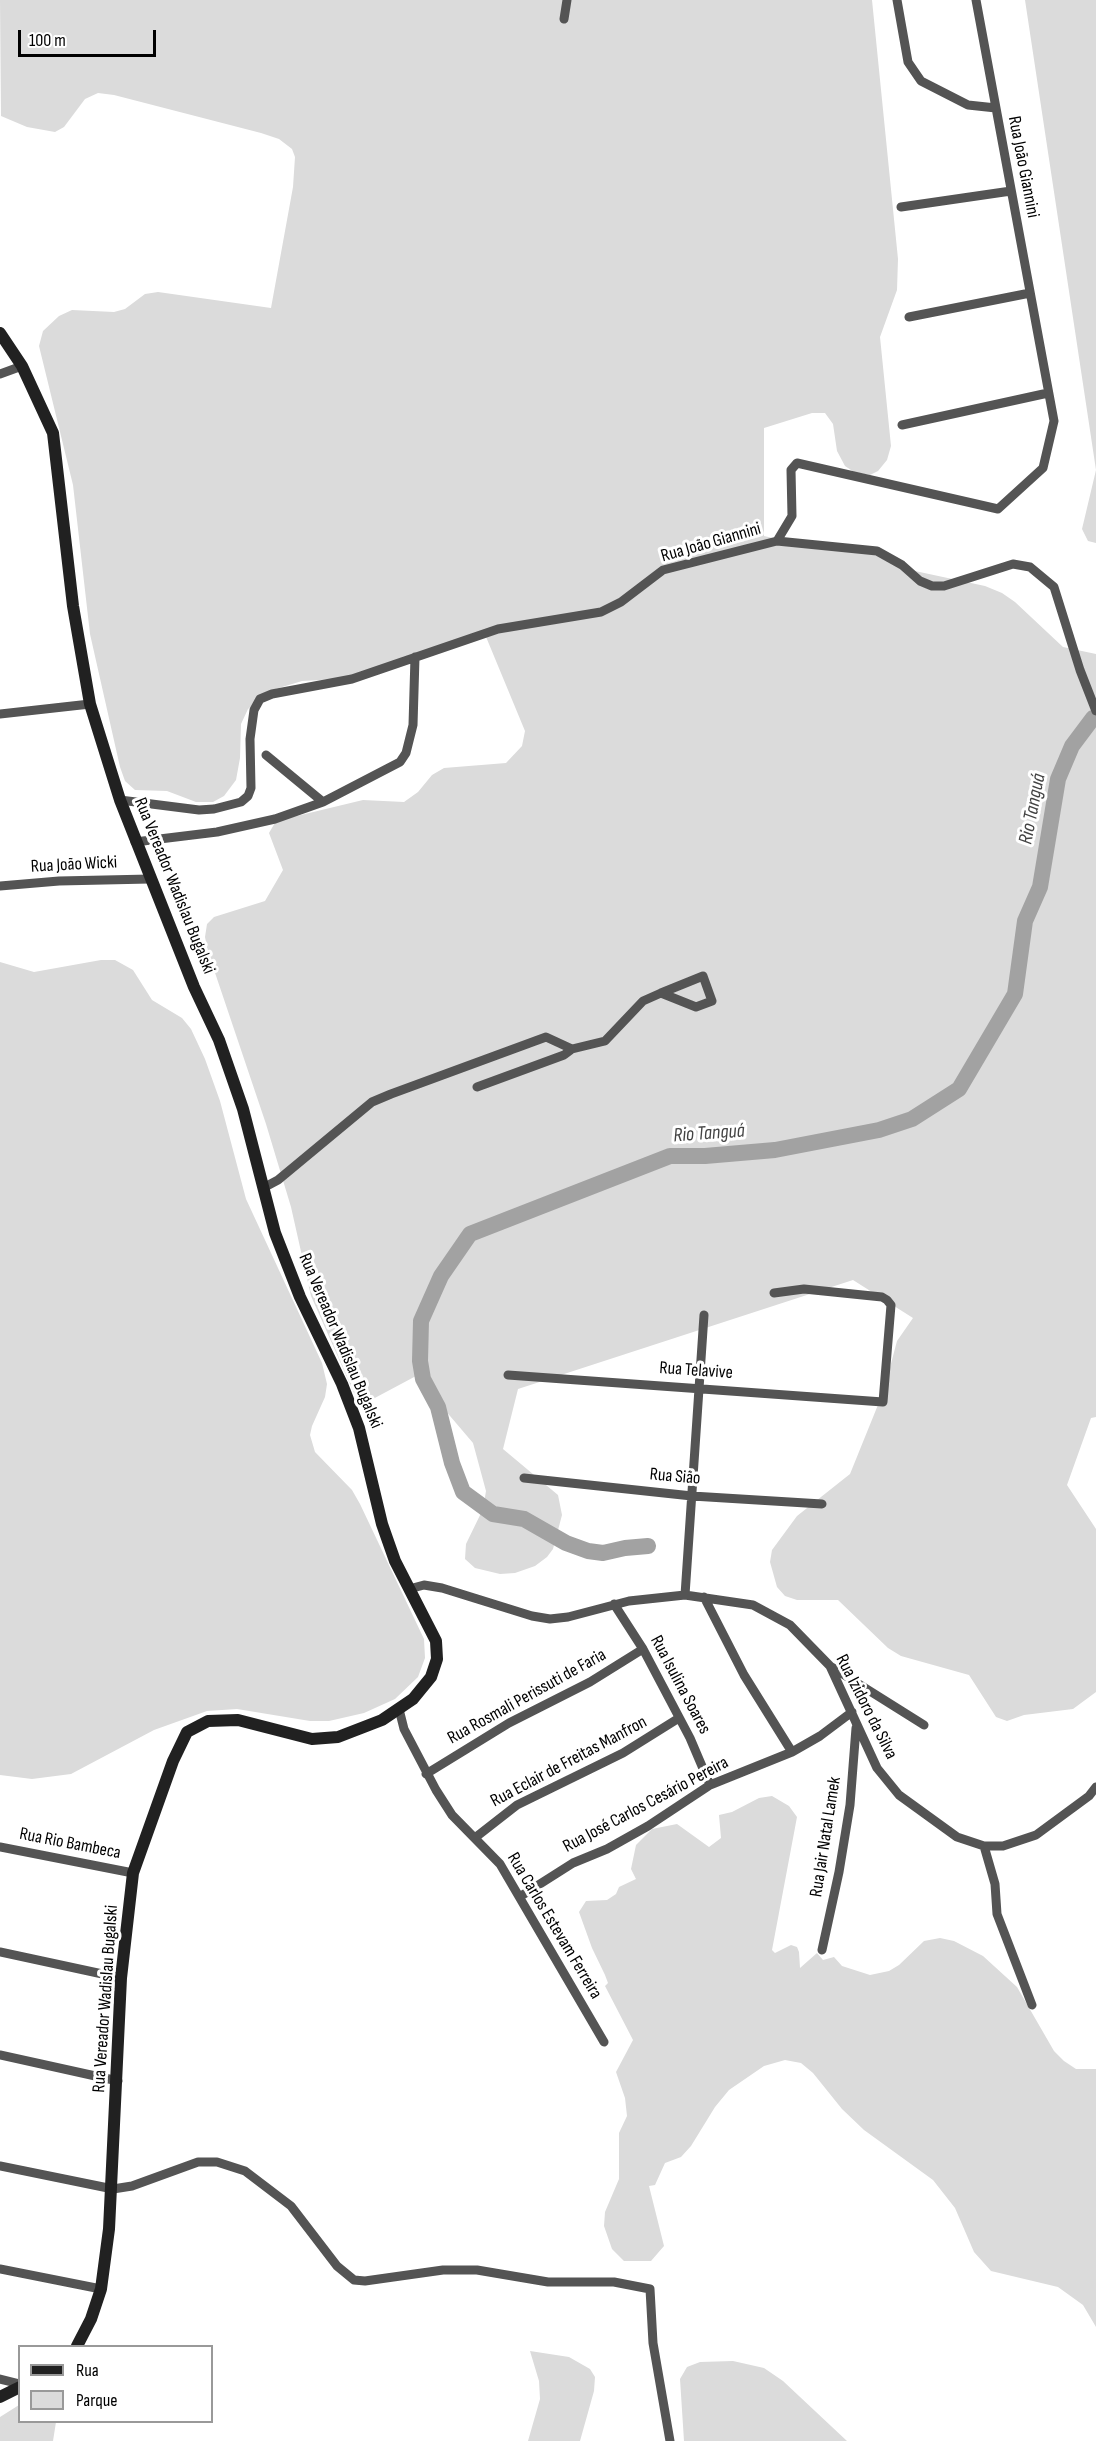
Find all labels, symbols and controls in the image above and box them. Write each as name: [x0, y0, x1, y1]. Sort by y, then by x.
scale bar: [21, 18, 159, 56]
text: 100 m: [29, 30, 66, 51]
street label: Rua João Giannini: [1003, 114, 1043, 220]
street label: Rua João Giannini: [658, 518, 764, 568]
water label: Rio Tanguá: [1014, 772, 1052, 846]
street label: Rua Vereador Wadislau Bugalski: [129, 795, 219, 977]
street label: Rua João Wicki: [30, 852, 118, 878]
water label: Rio Tanguá: [673, 1120, 745, 1148]
street label: Rua Vereador Wadislau Bugalski: [293, 1250, 387, 1432]
street label: Rua Telavive: [659, 1358, 733, 1384]
street label: Rua Sião: [649, 1464, 701, 1490]
street label: Rua Isulina Soares: [645, 1632, 715, 1738]
street label: Rua Rosmali Perissuti de Faria: [444, 1644, 610, 1750]
street label: Rua Izidoro da Silva: [830, 1651, 902, 1763]
street label: Rua Eclair de Freitas Manfron: [487, 1712, 651, 1812]
street label: Rua José Carlos Cesário Pereira: [560, 1752, 732, 1858]
street label: Rua Jair Natal Lamek: [806, 1775, 846, 1899]
street label: Rua Rio Bambeca: [17, 1824, 123, 1864]
street label: Rua Carlos Estevam Ferreira: [502, 1849, 606, 2003]
street label: Rua Vereador Wadislau Bugalski: [89, 1904, 123, 2094]
legend: [18, 2345, 213, 2423]
text: Rua: [76, 2360, 99, 2381]
text: Parque: [76, 2390, 117, 2411]

